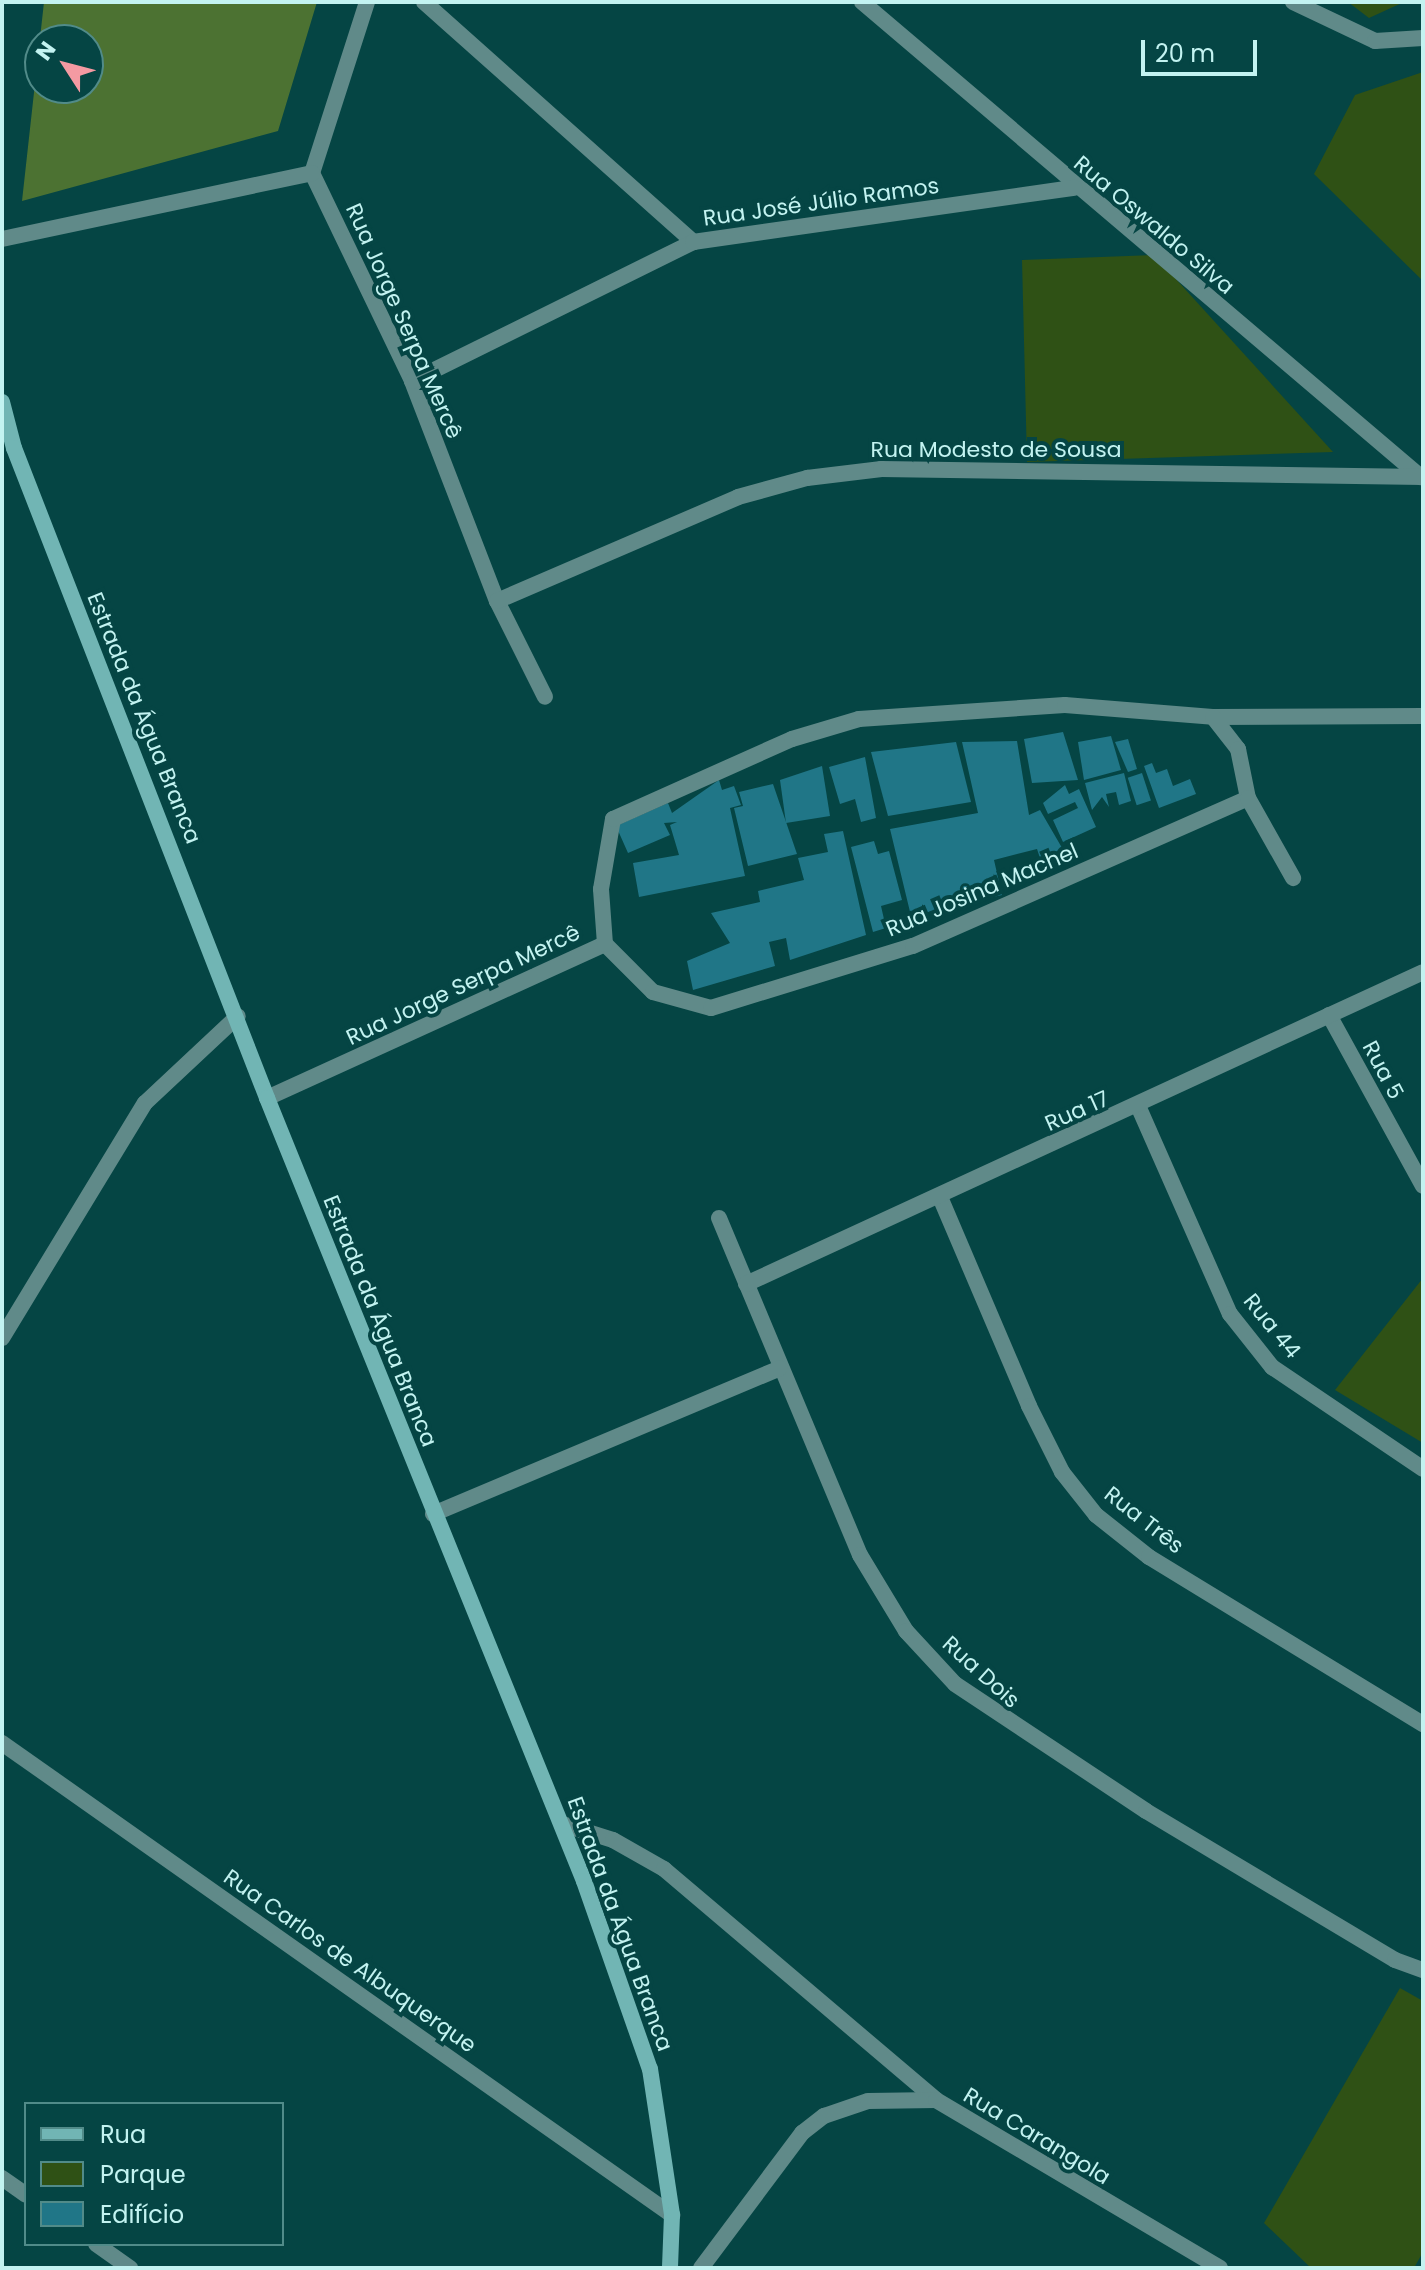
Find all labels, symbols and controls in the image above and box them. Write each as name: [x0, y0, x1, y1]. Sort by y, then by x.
north arrow: [24, 24, 104, 104]
scale bar: [1145, 24, 1261, 74]
text: N: [28, 35, 63, 67]
text: 20 m: [1155, 37, 1215, 70]
street label: Rua Oswaldo Silva: [1068, 150, 1240, 300]
street label: Rua José Júlio Ramos: [701, 172, 941, 232]
street label: Rua Jorge Serpa Mercê: [340, 199, 468, 443]
street label: Rua Modesto de Sousa: [871, 437, 1121, 463]
street label: Estrada da Água Branca: [81, 589, 207, 847]
street label: Rua Josina Machel: [882, 838, 1082, 942]
street label: Rua Jorge Serpa Mercê: [342, 919, 584, 1051]
street label: Rua 5: [1357, 1036, 1409, 1104]
street label: Rua 17: [1041, 1085, 1113, 1137]
street label: Estrada da Água Branca: [317, 1192, 443, 1450]
street label: Rua 44: [1238, 1288, 1306, 1364]
street label: Rua Três: [1099, 1481, 1189, 1559]
street label: Rua Dois: [937, 1630, 1025, 1714]
street label: Estrada da Água Branca: [562, 1793, 678, 2055]
street label: Rua Carlos de Albuquerque: [219, 1864, 481, 2058]
street label: Rua Carangola: [959, 2082, 1115, 2190]
legend: [24, 2102, 284, 2246]
text: Rua: [100, 2118, 146, 2151]
text: Parque: [100, 2158, 186, 2191]
text: Edifício: [100, 2198, 184, 2231]

